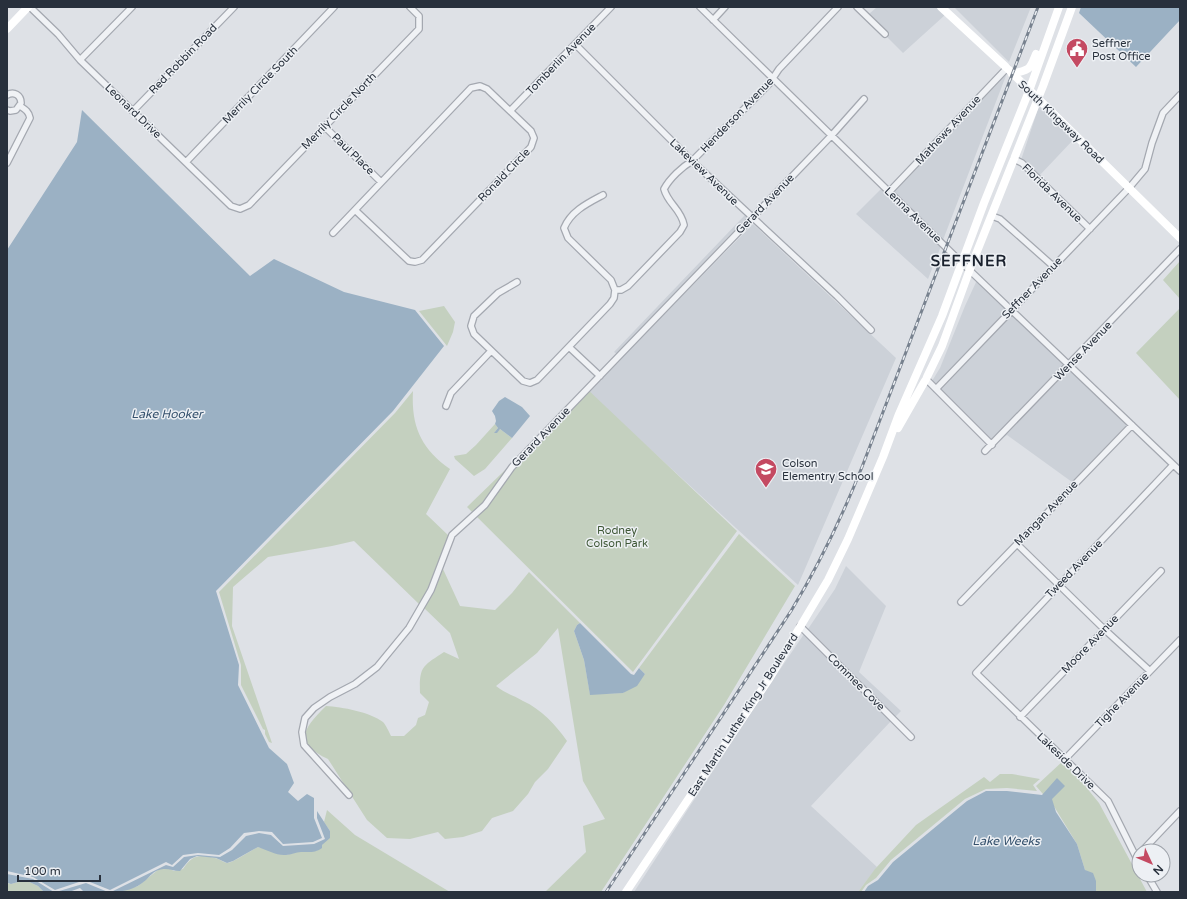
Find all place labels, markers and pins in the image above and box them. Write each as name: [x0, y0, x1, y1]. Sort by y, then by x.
public building icon: Seffner Post Office: [1064, 36, 1090, 69]
place label: Seffner Post Office: [1092, 37, 1151, 63]
school or university icon: Colson Elementry School: [753, 456, 779, 489]
place label: Colson Elementry School: [782, 457, 874, 483]

